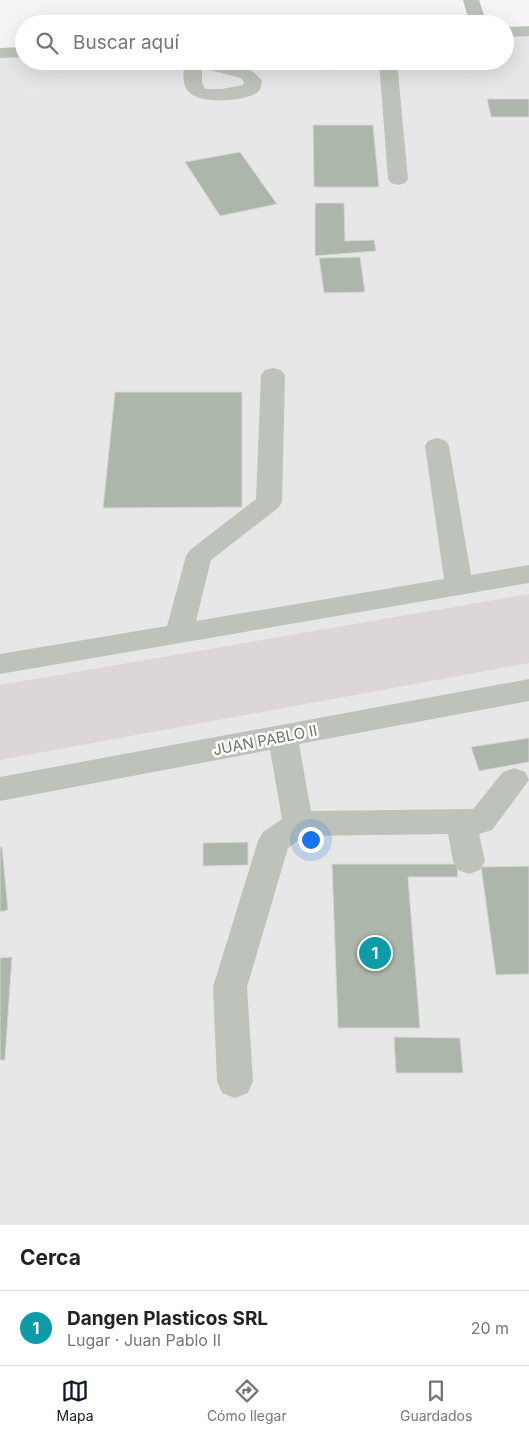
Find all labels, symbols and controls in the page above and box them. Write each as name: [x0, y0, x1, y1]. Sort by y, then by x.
search box: [15, 15, 514, 70]
icon: search: [33, 29, 61, 57]
text: Buscar aquí: [73, 31, 179, 54]
street label: JUAN PABLO II: [211, 721, 319, 759]
your location: [298, 827, 324, 853]
pin: 1: [359, 934, 391, 972]
text: Cerca: [20, 1245, 81, 1270]
text: Dangen Plasticos SRL: [67, 1307, 268, 1330]
text: 1: [33, 1318, 39, 1338]
text: 20 m: [471, 1318, 509, 1338]
text: Lugar · Juan Pablo II: [67, 1330, 221, 1350]
tab: Mapa: [57, 1377, 94, 1424]
tab: Cómo llegar: [207, 1377, 287, 1424]
tab: Guardados: [400, 1377, 472, 1424]

